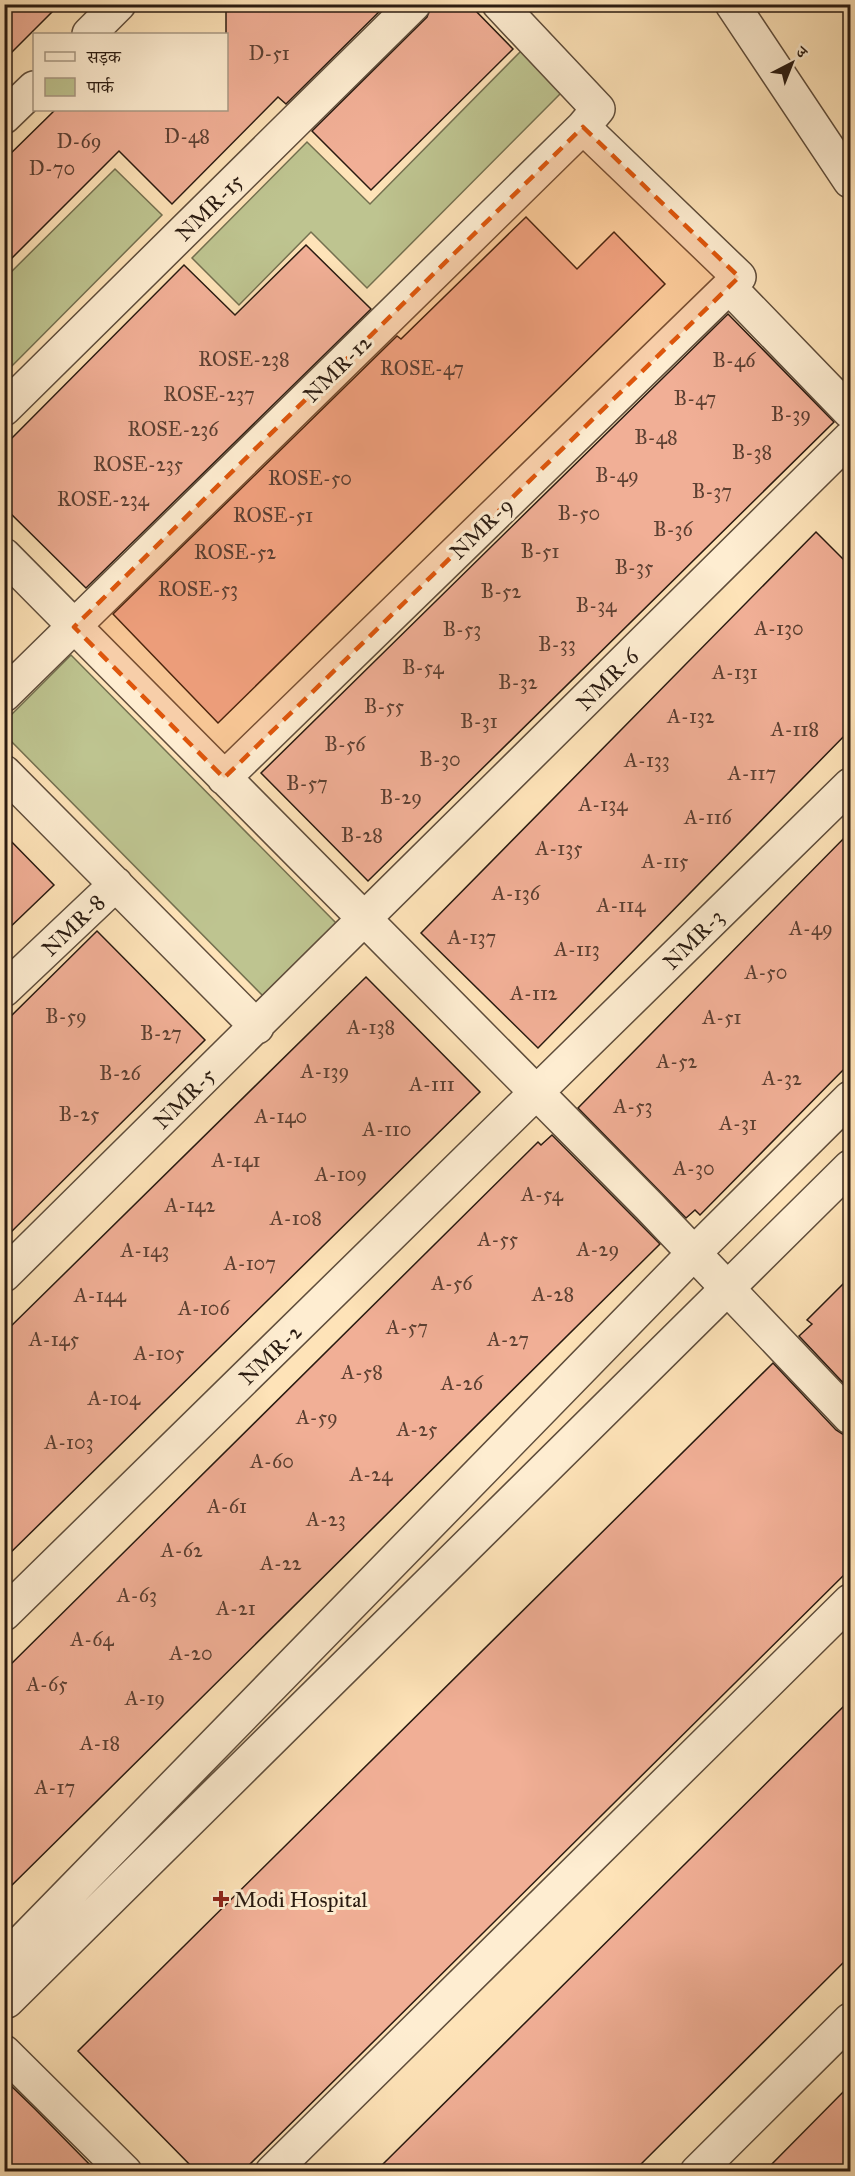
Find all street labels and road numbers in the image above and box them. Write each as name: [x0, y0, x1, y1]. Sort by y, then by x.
street label: NMR-15: [170, 168, 249, 247]
street label: NMR-12: [298, 329, 377, 408]
street label: NMR-9: [444, 492, 519, 565]
street label: NMR-6: [571, 642, 645, 716]
street label: NMR-8: [36, 889, 111, 962]
street label: NMR-3: [657, 903, 729, 975]
street label: NMR-5: [148, 1062, 221, 1135]
street label: NMR-2: [233, 1318, 307, 1391]

